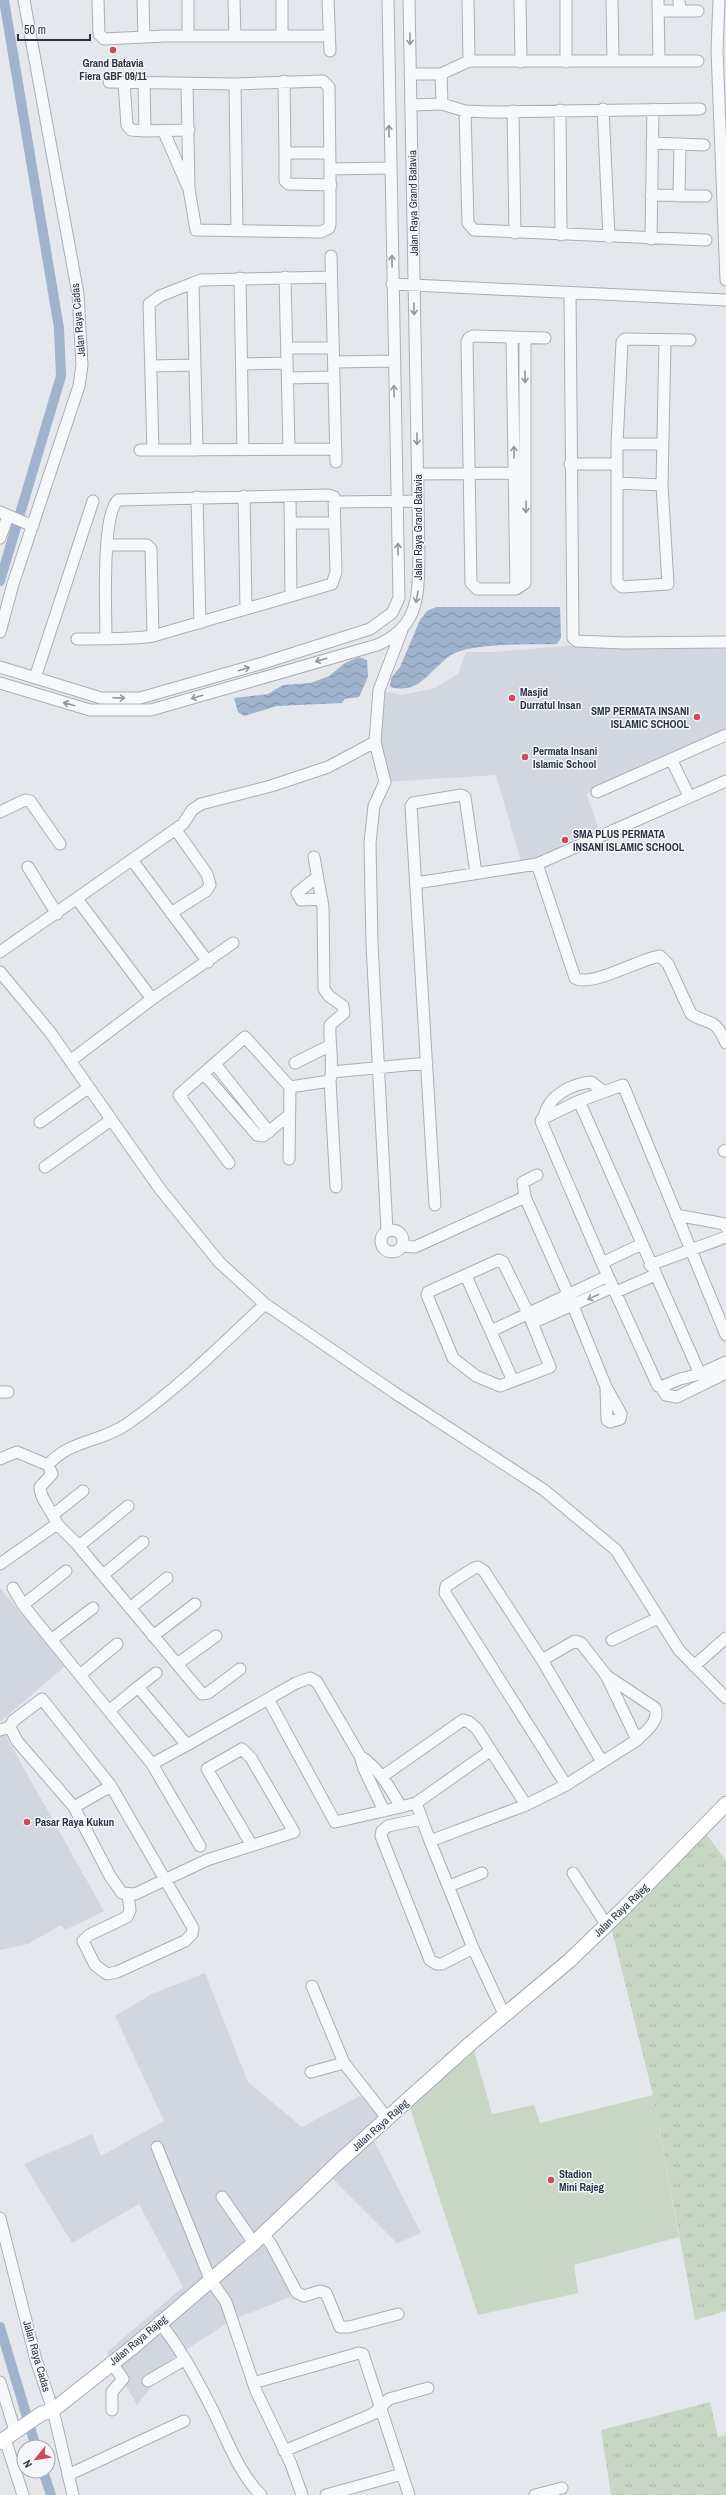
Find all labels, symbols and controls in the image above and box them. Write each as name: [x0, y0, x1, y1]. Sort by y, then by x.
scale bar: [18, 16, 90, 42]
text: 50 m: [24, 22, 46, 38]
one-way arrow: [406, 32, 414, 45]
marker: Grand Batavia Fiera GBF 09/11: [108, 45, 118, 55]
place label: Grand Batavia Fiera GBF 09/11: [79, 56, 147, 83]
one-way arrow: [385, 125, 393, 138]
street label: Jalan Raya Grand Batavia: [405, 150, 421, 256]
one-way arrow: [388, 255, 396, 268]
street label: Jalan Raya Cadas: [68, 282, 88, 357]
one-way arrow: [411, 302, 418, 315]
one-way arrow: [521, 370, 529, 383]
one-way arrow: [390, 385, 398, 398]
one-way arrow: [413, 432, 421, 445]
one-way arrow: [510, 446, 517, 459]
street label: Jalan Raya Grand Batavia: [411, 474, 425, 580]
one-way arrow: [522, 500, 530, 513]
one-way arrow: [394, 543, 402, 556]
one-way arrow: [413, 590, 421, 603]
one-way arrow: [315, 657, 328, 664]
one-way arrow: [238, 665, 251, 672]
place label: Masjid Durratul Insan: [520, 685, 581, 712]
marker: Masjid Durratul Insan: [507, 693, 517, 703]
one-way arrow: [191, 694, 203, 702]
one-way arrow: [112, 695, 125, 702]
one-way arrow: [63, 700, 76, 707]
place label: SMP PERMATA INSANI ISLAMIC SCHOOL: [591, 704, 689, 731]
marker: SMP PERMATA INSANI ISLAMIC SCHOOL: [692, 712, 702, 722]
place label: Permata Insani Islamic School: [533, 744, 597, 771]
marker: Permata Insani Islamic School: [520, 752, 530, 762]
place label: SMA PLUS PERMATA INSANI ISLAMIC SCHOOL: [573, 827, 685, 854]
marker: SMA PLUS PERMATA INSANI ISLAMIC SCHOOL: [560, 835, 570, 845]
one-way arrow: [587, 1293, 599, 1301]
place label: Pasar Raya Kukun: [35, 1815, 114, 1829]
marker: Pasar Raya Kukun: [22, 1817, 32, 1827]
street label: Jalan Raya Rajeg: [591, 1880, 651, 1940]
street label: Jalan Raya Rajeg: [349, 2096, 411, 2154]
place label: Stadion Mini Rajeg: [559, 2167, 605, 2194]
marker: Stadion Mini Rajeg: [546, 2175, 556, 2185]
street label: Jalan Raya Rajeg: [106, 2312, 170, 2368]
street label: Jalan Raya Cadas: [20, 2319, 54, 2394]
north arrow: [16, 2439, 56, 2479]
text: N: [20, 2458, 35, 2470]

